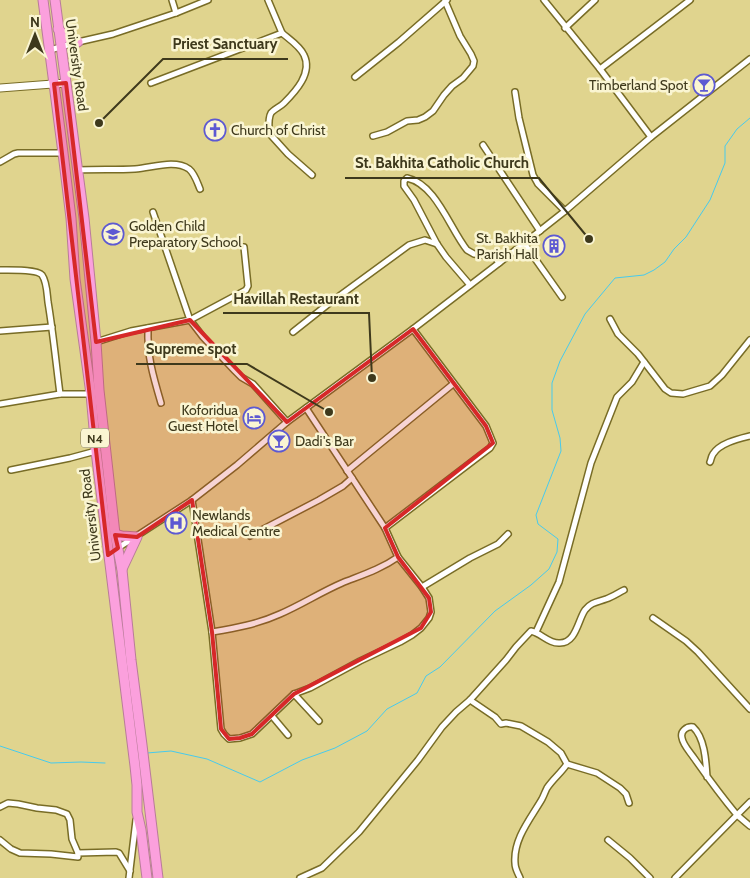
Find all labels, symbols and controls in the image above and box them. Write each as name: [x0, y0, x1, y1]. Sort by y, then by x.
north arrow: [10, 10, 60, 60]
text: N: [30, 13, 40, 31]
street label: University Road: [62, 18, 92, 112]
callout: Priest Sanctuary: [163, 29, 288, 59]
text: Priest Sanctuary: [172, 35, 279, 53]
bar icon: Timberland Spot: [692, 73, 716, 97]
place label: Timberland Spot: [589, 76, 688, 94]
church icon: Church of Christ: [203, 118, 227, 142]
place label: Church of Christ: [231, 121, 326, 139]
callout: St. Bakhita Catholic Church: [345, 148, 539, 178]
text: St. Bakhita Catholic Church: [355, 154, 529, 172]
place label: Golden Child Preparatory School: [129, 217, 242, 251]
school or university icon: Golden Child Preparatory School: [101, 222, 125, 246]
place label: St. Bakhita Parish Hall: [476, 229, 539, 263]
building icon: St. Bakhita Parish Hall: [542, 234, 566, 258]
callout: Havillah Restaurant: [223, 283, 369, 313]
text: Havillah Restaurant: [233, 290, 359, 308]
callout: Supreme spot: [136, 334, 247, 364]
text: Supreme spot: [146, 340, 236, 358]
place label: Koforidua Guest Hotel: [168, 401, 239, 435]
hotel icon: Koforidua Guest Hotel: [242, 406, 266, 430]
road number: N4: [81, 428, 109, 448]
bar icon: Dadi's Bar: [267, 429, 291, 453]
place label: Dadi's Bar: [295, 432, 354, 450]
street label: University Road: [75, 468, 105, 562]
place label: Newlands Medical Centre: [192, 506, 280, 540]
hospital icon: Newlands Medical Centre: [164, 511, 188, 535]

